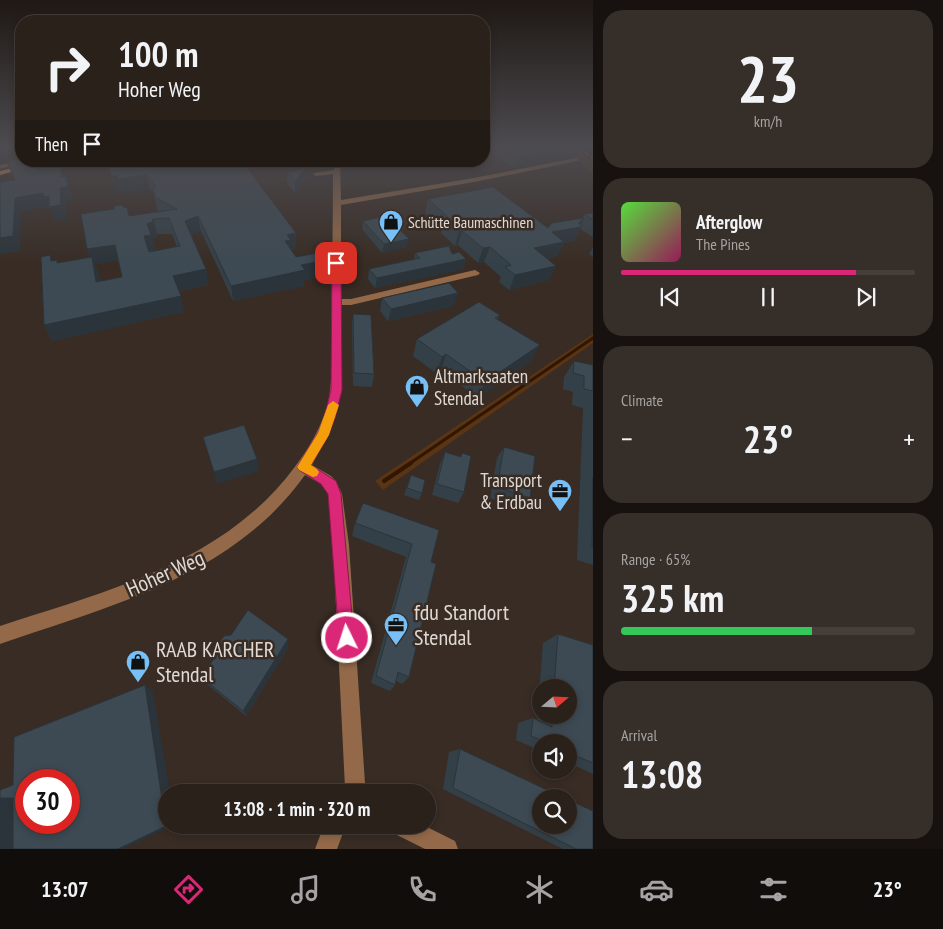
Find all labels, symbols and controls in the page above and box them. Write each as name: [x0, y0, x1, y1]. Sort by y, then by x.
text: 100 m: [118, 31, 199, 77]
icon: right: [35, 35, 100, 100]
text: 23: [737, 36, 799, 120]
text: Hoher Weg: [118, 75, 201, 103]
text: km/h: [754, 111, 782, 131]
icon: arrive: [78, 130, 106, 158]
text: Then: [35, 132, 68, 156]
shop icon: Schütte Baumaschinen: [378, 209, 404, 243]
text: Afterglow: [696, 210, 762, 234]
place label: Schütte Baumaschinen: [408, 212, 533, 232]
text: The Pines: [696, 234, 750, 254]
pin: [315, 242, 357, 284]
icon: arrive: [322, 249, 350, 277]
icon: previous: [656, 283, 684, 311]
icon: pause: [754, 283, 782, 311]
icon: next: [852, 283, 880, 311]
place label: Altmarksaaten Stendal: [434, 364, 528, 410]
shop icon: Altmarksaaten Stendal: [404, 374, 430, 408]
text: Climate: [621, 390, 663, 410]
text: 23°: [743, 414, 793, 463]
text: −: [621, 420, 633, 457]
text: +: [903, 420, 915, 457]
place label: Transport & Erdbau: [480, 468, 543, 514]
office icon: Transport & Erdbau: [547, 478, 573, 512]
street label: Hoher Weg: [121, 543, 209, 603]
text: Range · 65%: [621, 549, 690, 569]
text: 325 km: [621, 573, 724, 622]
place label: fdu Standort Stendal: [414, 598, 509, 651]
position arrow: [320, 611, 372, 663]
office icon: fdu Standort Stendal: [383, 612, 409, 646]
place label: RAAB KARCHER Stendal: [156, 635, 274, 688]
shop icon: RAAB KARCHER Stendal: [125, 649, 151, 683]
north arrow: [532, 679, 578, 724]
map controls: [532, 679, 577, 834]
text: Arrival: [621, 725, 657, 745]
button: sound: [532, 734, 577, 779]
text: 13:08: [621, 749, 703, 798]
speed limit sign: 30: [15, 769, 80, 834]
button: search: [532, 789, 577, 834]
text: 13:08 · 1 min · 320 m: [224, 797, 370, 821]
icon: directions: [171, 872, 206, 907]
icon: music: [288, 872, 323, 907]
icon: phone: [405, 872, 440, 907]
icon: climate: [522, 872, 557, 907]
icon: car: [639, 872, 674, 907]
icon: filters: [756, 872, 791, 907]
text: 13:07: [41, 875, 89, 903]
text: 23°: [873, 875, 902, 903]

